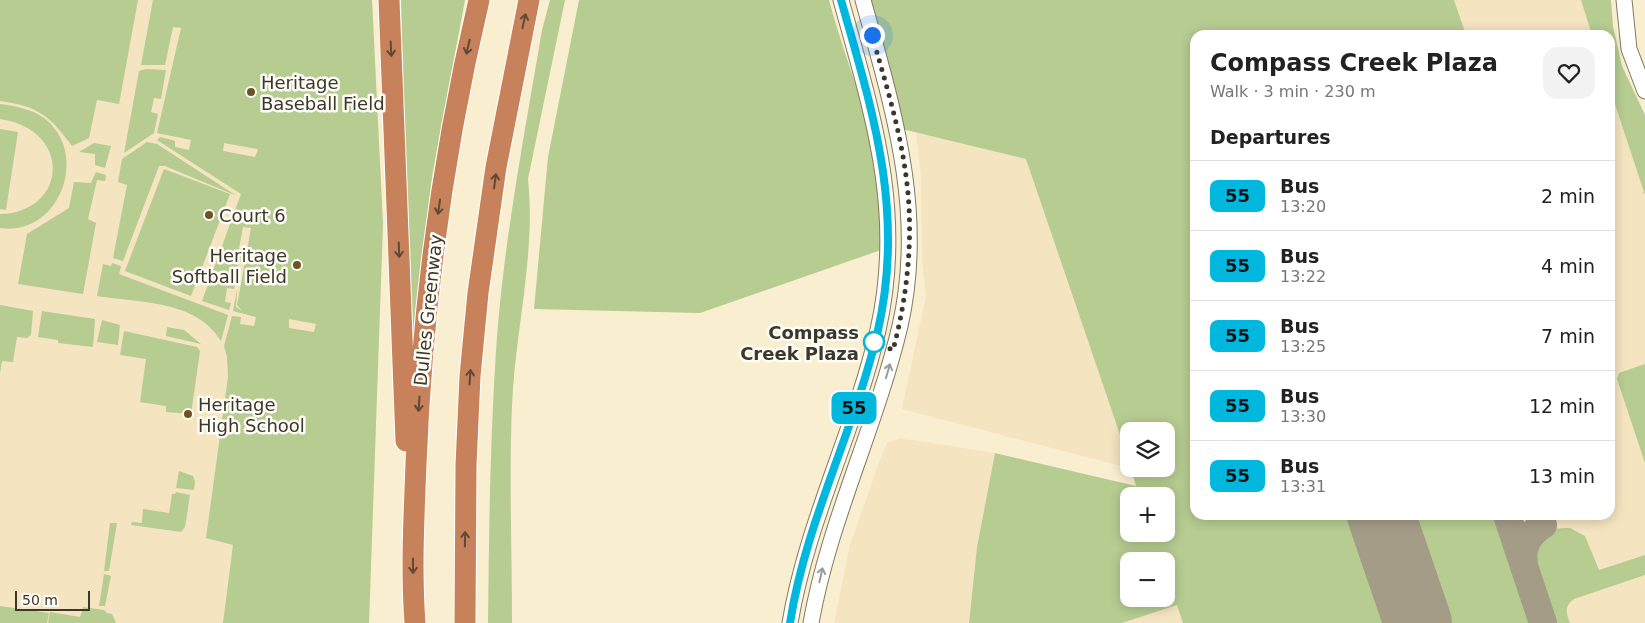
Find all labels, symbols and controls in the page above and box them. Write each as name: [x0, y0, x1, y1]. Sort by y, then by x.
one-way arrow: [520, 14, 530, 30]
your location: [860, 23, 885, 48]
one-way arrow: [463, 39, 472, 55]
one-way arrow: [387, 40, 396, 56]
button: heart: [1543, 47, 1595, 99]
text: Compass Creek Plaza: [1210, 49, 1498, 77]
place label: Heritage Baseball Field: [261, 72, 385, 114]
text: Walk · 3 min · 230 m: [1210, 82, 1375, 101]
marker: Heritage Baseball Field: [245, 86, 257, 98]
text: Departures: [1210, 126, 1331, 148]
one-way arrow: [490, 173, 500, 189]
text: Bus: [1280, 175, 1319, 197]
text: 55: [1225, 185, 1250, 206]
text: 2 min: [1541, 185, 1595, 207]
text: 13:20: [1280, 197, 1326, 216]
one-way arrow: [434, 199, 444, 215]
place label: Court 6: [219, 205, 286, 226]
marker: Court 6: [203, 209, 215, 221]
street label: Dulles Greenway: [410, 233, 446, 387]
one-way arrow: [394, 242, 404, 258]
place label: Heritage Softball Field: [172, 245, 287, 287]
text: Bus: [1280, 245, 1319, 267]
text: 55: [1225, 255, 1250, 276]
text: 4 min: [1541, 255, 1595, 277]
marker: Heritage Softball Field: [291, 259, 303, 271]
text: 13:22: [1280, 267, 1326, 286]
text: Bus: [1280, 315, 1319, 337]
place label: Compass Creek Plaza: [740, 322, 859, 364]
text: 55: [1225, 325, 1250, 346]
text: 7 min: [1541, 325, 1595, 347]
marker: Compass Creek Plaza: [863, 331, 885, 353]
text: 13:25: [1280, 337, 1326, 356]
one-way arrow: [883, 363, 893, 379]
one-way arrow: [466, 369, 475, 385]
text: Bus: [1280, 385, 1319, 407]
line badge: 55: [832, 392, 876, 424]
place label: Heritage High School: [198, 394, 305, 436]
one-way arrow: [414, 395, 423, 411]
text: 55: [1225, 395, 1250, 416]
text: 12 min: [1529, 395, 1595, 417]
text: 55: [841, 397, 867, 418]
text: 13:30: [1280, 407, 1326, 426]
marker: Heritage High School: [182, 408, 194, 420]
map controls: [1120, 422, 1175, 607]
button: layers: [1120, 422, 1175, 477]
text: Bus: [1280, 455, 1319, 477]
text: 55: [1225, 465, 1250, 486]
text: 13 min: [1529, 465, 1595, 487]
text: 13:31: [1280, 477, 1326, 496]
button: +: [1120, 487, 1175, 542]
one-way arrow: [460, 532, 470, 548]
button: −: [1120, 552, 1175, 607]
one-way arrow: [408, 558, 418, 574]
one-way arrow: [817, 568, 826, 584]
scale bar: [15, 588, 90, 611]
text: 50 m: [22, 592, 58, 608]

